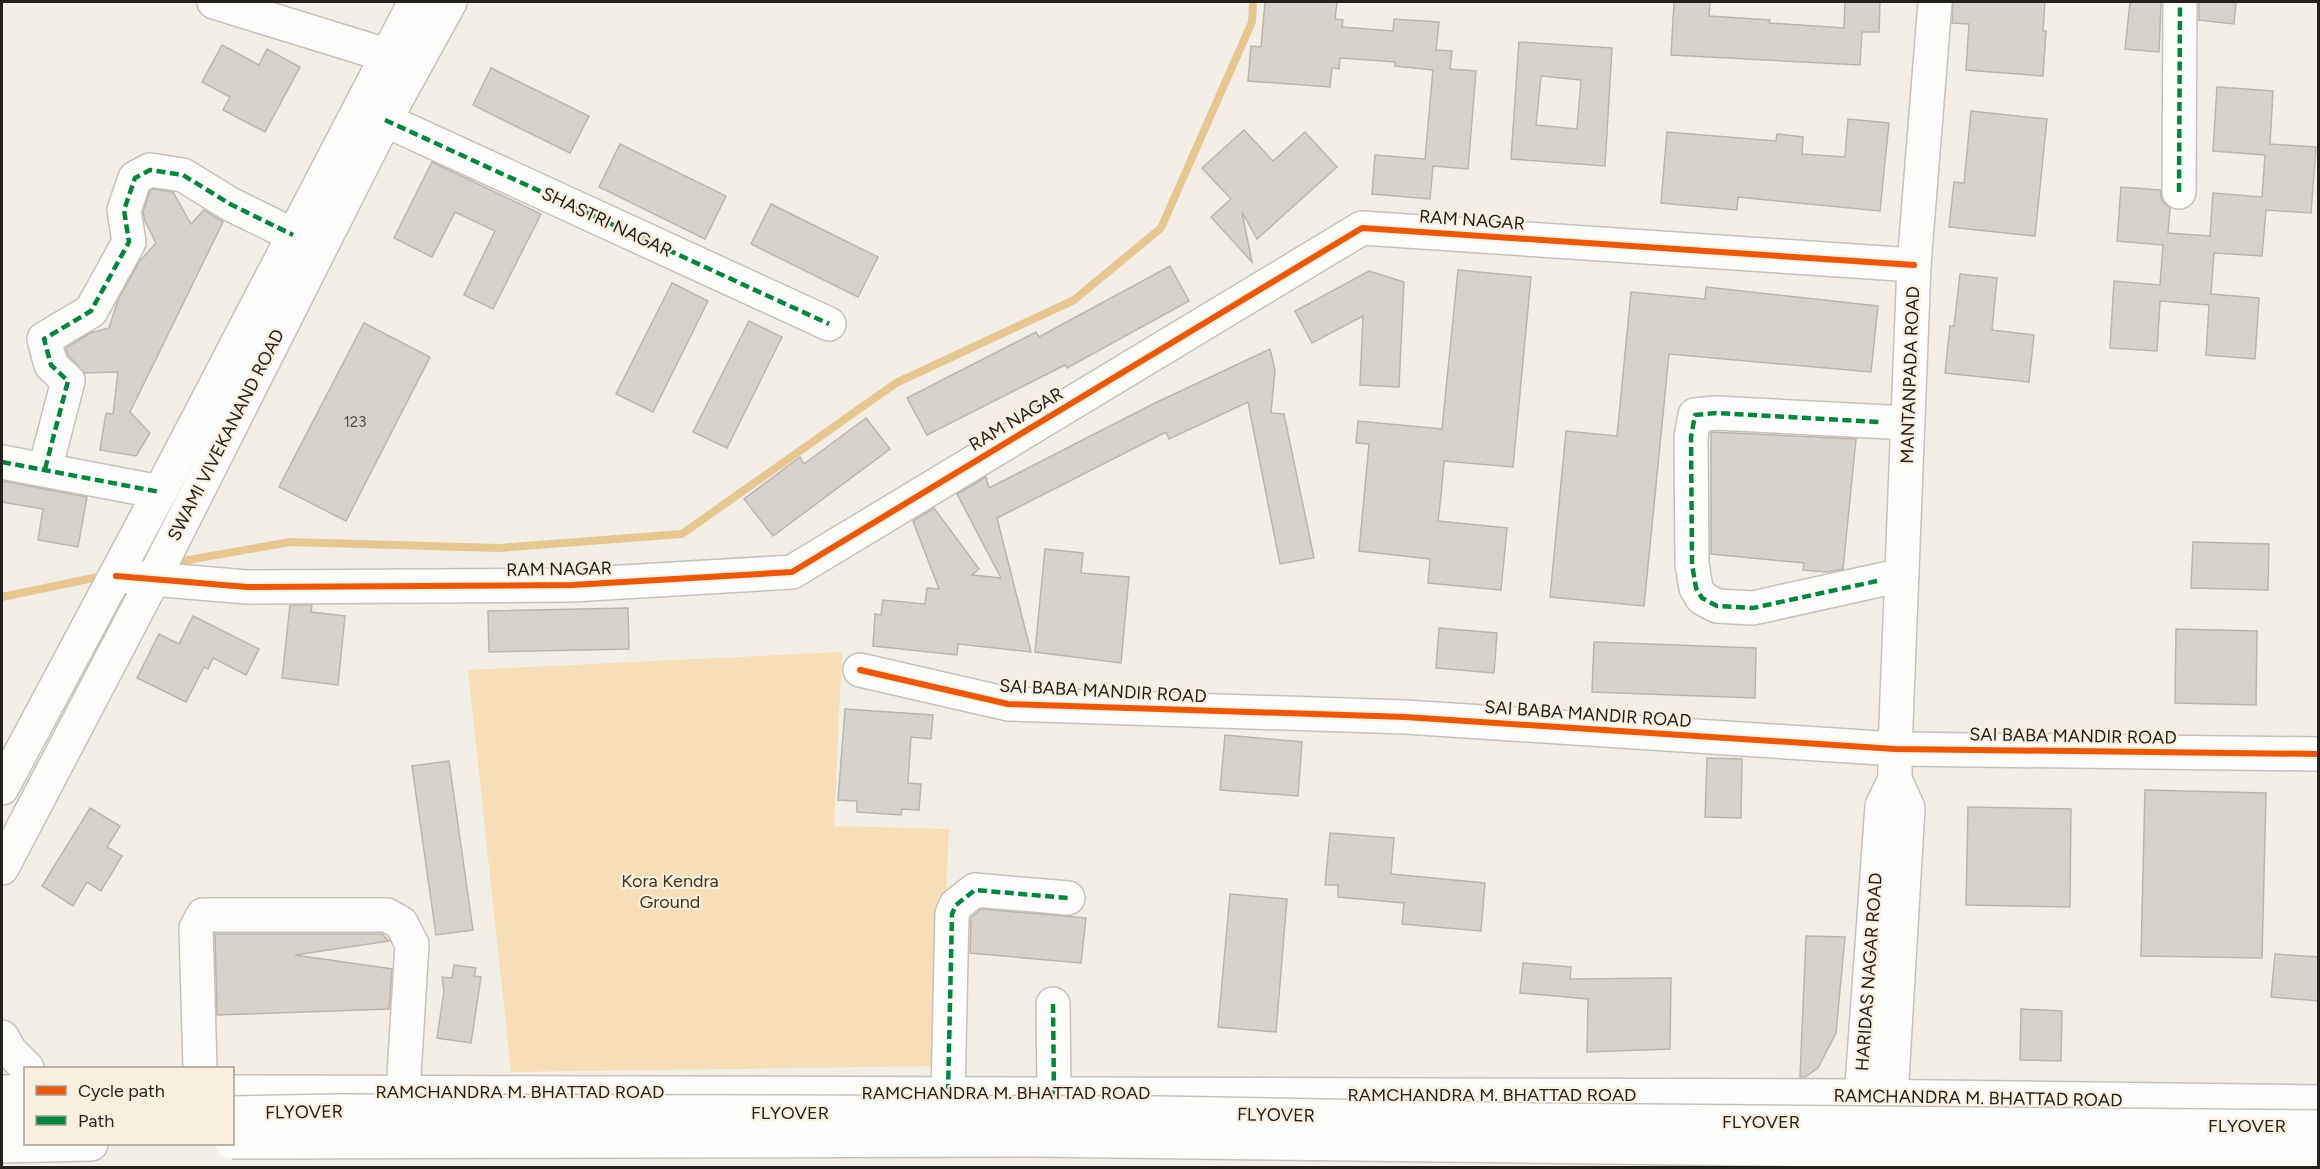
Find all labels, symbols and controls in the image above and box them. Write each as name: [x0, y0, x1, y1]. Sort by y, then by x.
street label: SHASTRI NAGAR: [538, 182, 676, 262]
street label: RAM NAGAR: [1418, 205, 1526, 235]
street label: MANTANPADA ROAD: [1896, 286, 1924, 464]
street label: SWAMI VIVEKANAND ROAD: [163, 325, 289, 545]
street label: RAM NAGAR: [965, 382, 1067, 456]
house number: 123: [344, 413, 366, 431]
street label: RAM NAGAR: [506, 557, 612, 581]
street label: SAI BABA MANDIR ROAD: [999, 675, 1207, 707]
street label: SAI BABA MANDIR ROAD: [1484, 696, 1692, 732]
street label: SAI BABA MANDIR ROAD: [1969, 723, 2177, 749]
park label: Kora Kendra Ground: [621, 870, 719, 913]
street label: HARIDAS NAGAR ROAD: [1851, 872, 1887, 1072]
legend: [24, 1067, 234, 1145]
text: Cycle path: [78, 1080, 165, 1102]
street label: RAMCHANDRA M. BHATTAD ROAD: [376, 1081, 664, 1103]
street label: RAMCHANDRA M. BHATTAD ROAD: [862, 1082, 1150, 1104]
street label: RAMCHANDRA M. BHATTAD ROAD: [1348, 1084, 1636, 1106]
street label: RAMCHANDRA M. BHATTAD ROAD: [1833, 1084, 2123, 1112]
street label: FLYOVER: [265, 1100, 343, 1124]
street label: FLYOVER: [751, 1102, 829, 1124]
street label: FLYOVER: [1237, 1103, 1315, 1127]
text: Path: [78, 1110, 114, 1132]
street label: FLYOVER: [1722, 1111, 1800, 1133]
street label: FLYOVER: [2208, 1115, 2286, 1137]

